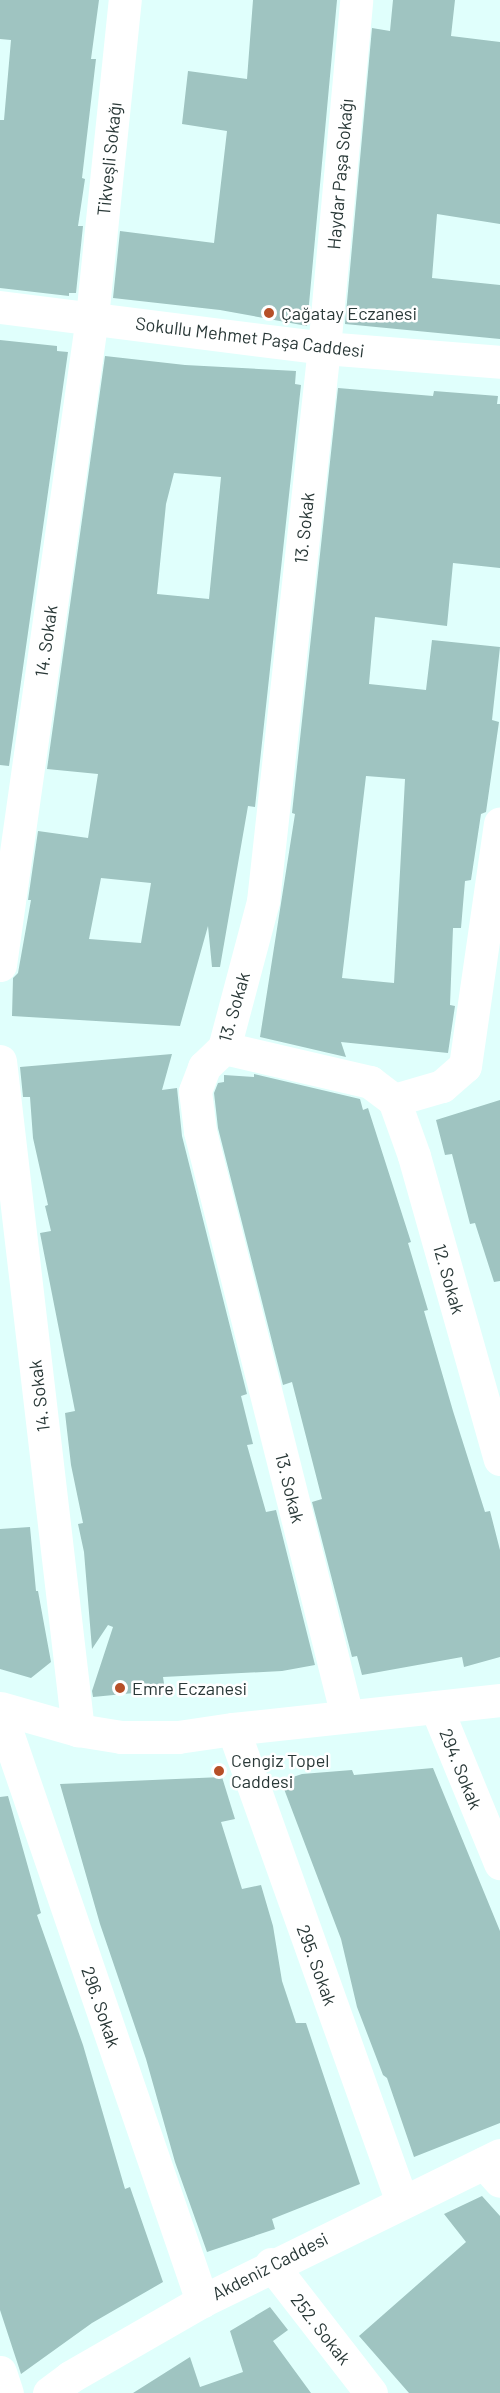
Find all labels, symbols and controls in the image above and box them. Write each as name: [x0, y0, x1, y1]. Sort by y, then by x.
street label: Haydar Paşa Sokağı: [323, 98, 357, 250]
street label: Tikveşli Sokağı: [92, 101, 126, 217]
place label: Çağatay Eczanesi: [281, 302, 417, 324]
marker: Çağatay Eczanesi: [262, 306, 276, 320]
street label: Sokullu Mehmet Paşa Caddesi: [134, 312, 366, 362]
street label: 13. Sokak: [290, 491, 318, 565]
street label: 14. Sokak: [30, 604, 62, 678]
street label: 13. Sokak: [214, 970, 254, 1044]
street label: 12. Sokak: [429, 1241, 469, 1317]
street label: 14. Sokak: [24, 1359, 54, 1433]
street label: 13. Sokak: [271, 1451, 309, 1525]
place label: Emre Eczanesi: [132, 1677, 247, 1699]
marker: Emre Eczanesi: [113, 1681, 127, 1695]
street label: 294. Sokak: [435, 1726, 487, 1812]
place label: Cengiz Topel Caddesi: [231, 1750, 329, 1792]
marker: Cengiz Topel Caddesi: [212, 1764, 226, 1778]
street label: 295. Sokak: [292, 1922, 342, 2008]
street label: 296. Sokak: [77, 1964, 125, 2050]
street label: Akdeniz Caddesi: [208, 2227, 332, 2305]
street label: 252. Sokak: [286, 2289, 356, 2369]

